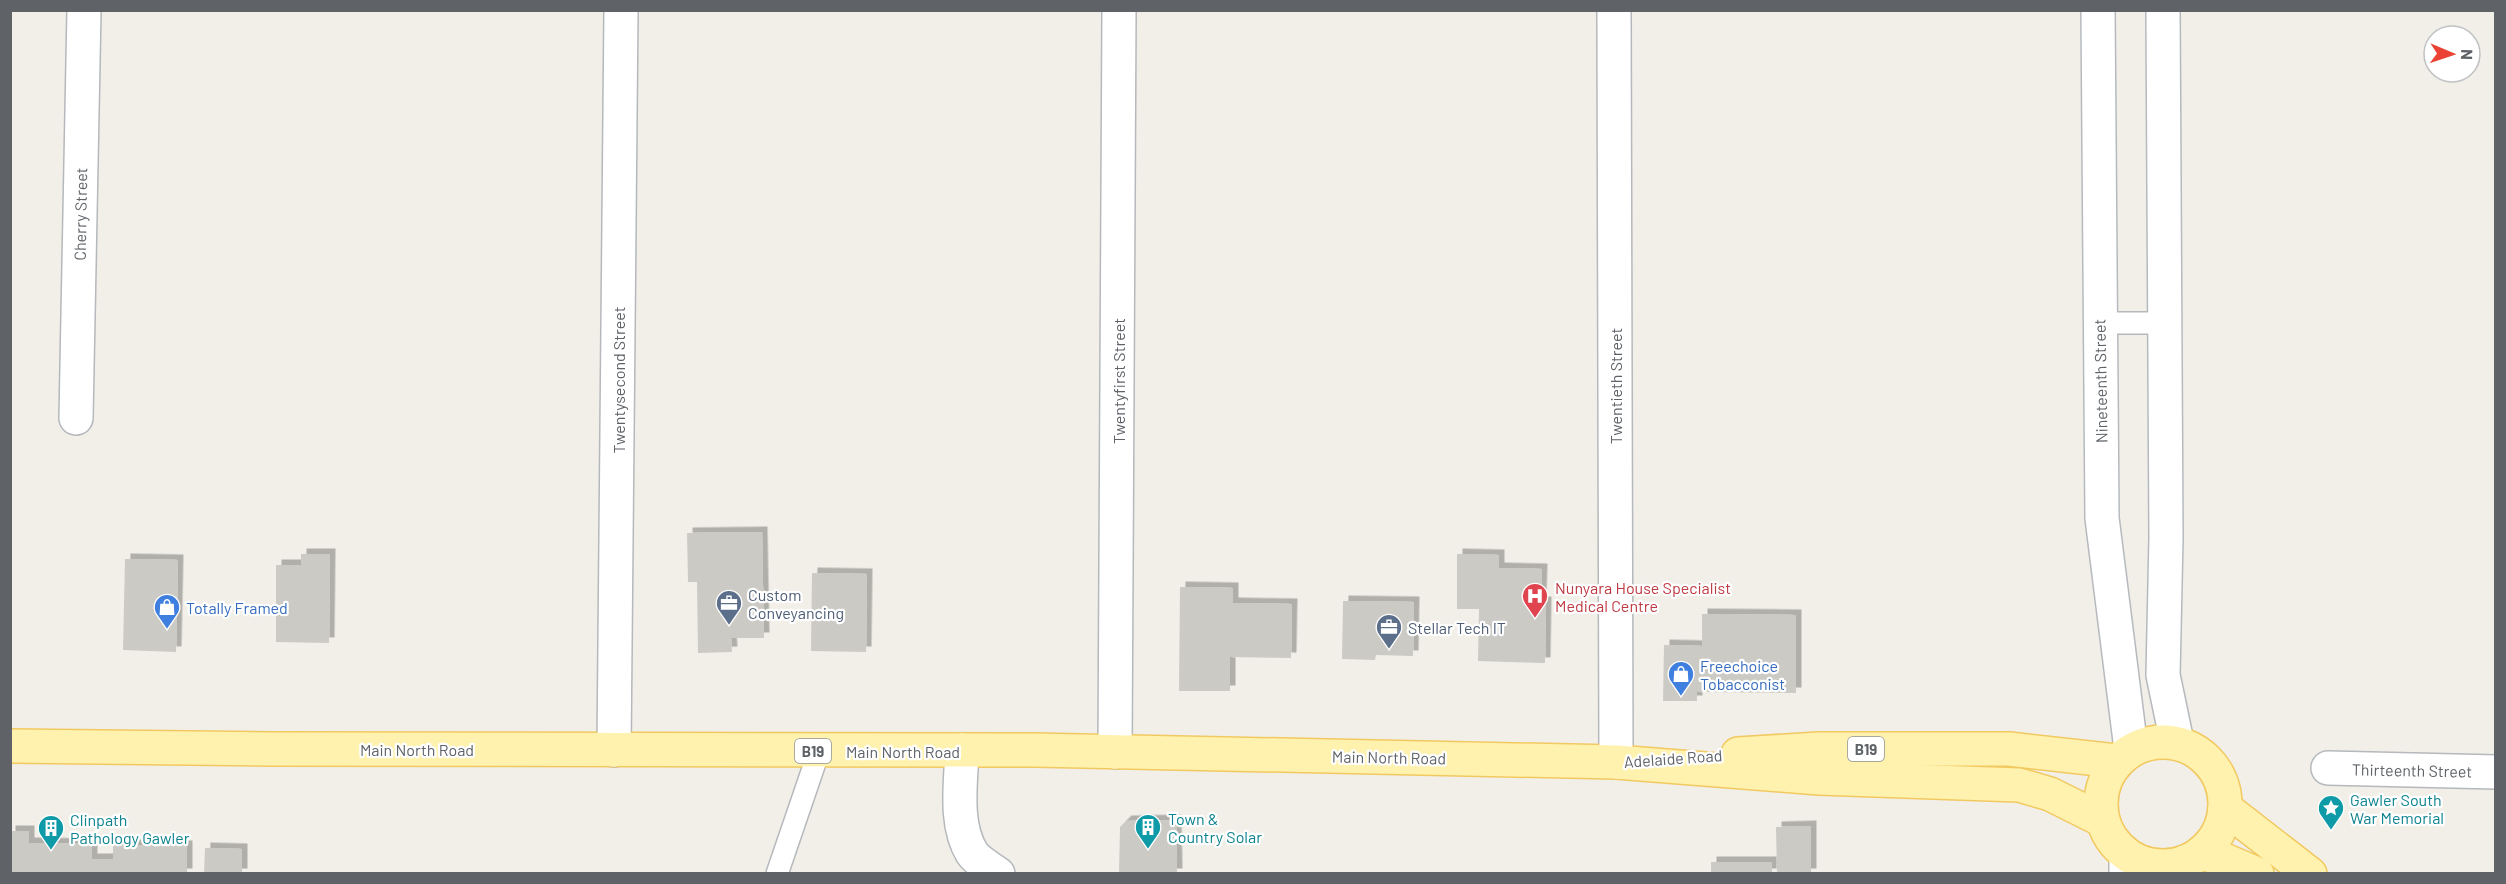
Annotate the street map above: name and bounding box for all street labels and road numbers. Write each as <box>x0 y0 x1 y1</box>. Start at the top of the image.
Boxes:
street label: Cherry Street <box>70 167 90 261</box>
street label: Twentysecond Street <box>609 306 628 454</box>
street label: Twentyfirst Street <box>1109 318 1128 444</box>
street label: Nineteenth Street <box>2089 319 2111 443</box>
street label: Twentieth Street <box>1606 328 1625 444</box>
road number: B19 <box>1848 737 1884 761</box>
road number: B19 <box>795 739 831 763</box>
street label: Main North Road <box>360 740 474 759</box>
street label: Main North Road <box>846 742 960 761</box>
street label: Adelaide Road <box>1623 745 1723 771</box>
street label: Main North Road <box>1332 747 1446 767</box>
street label: Thirteenth Street <box>2352 759 2472 781</box>

